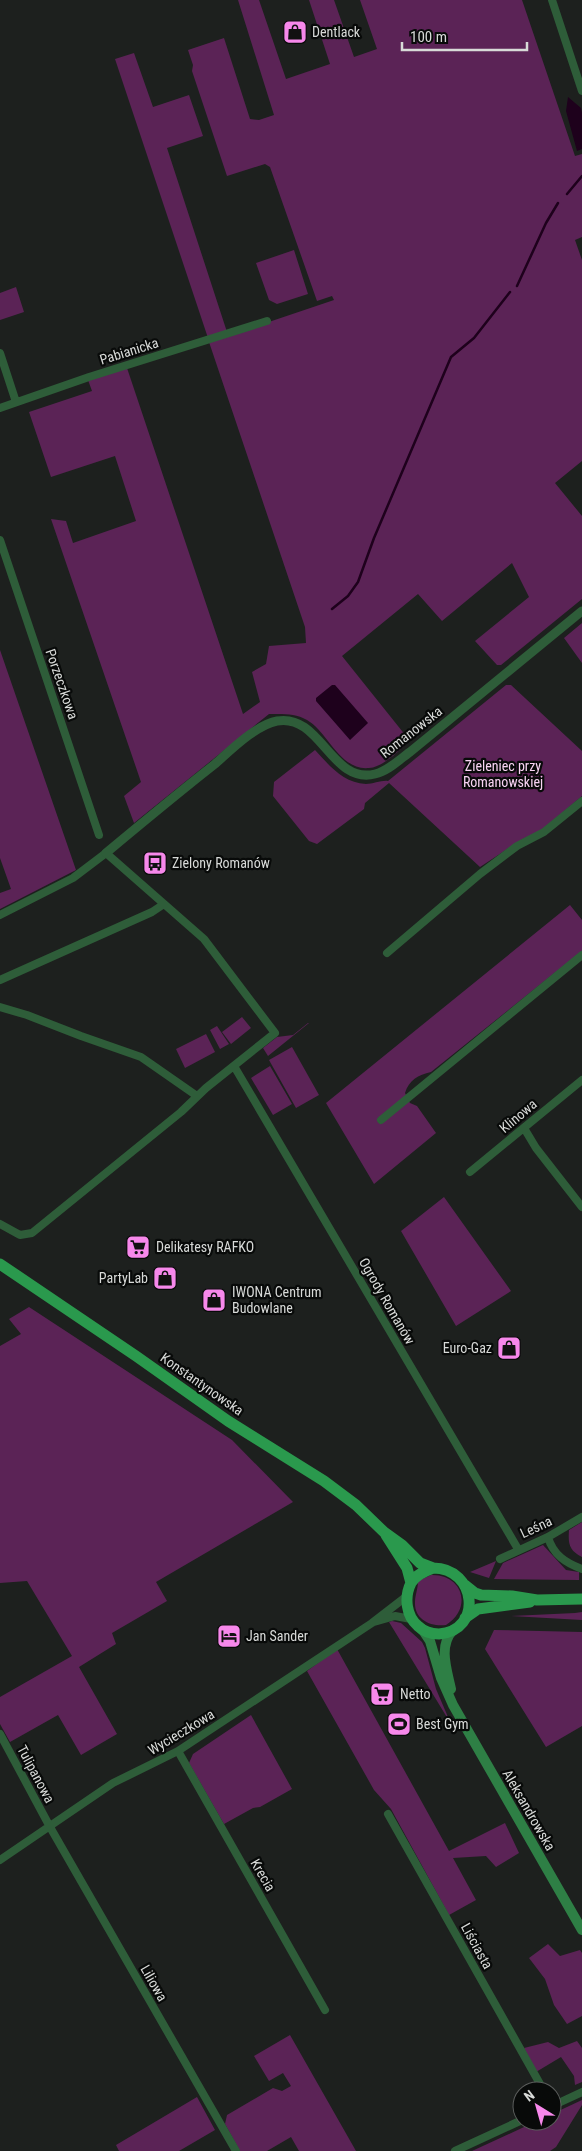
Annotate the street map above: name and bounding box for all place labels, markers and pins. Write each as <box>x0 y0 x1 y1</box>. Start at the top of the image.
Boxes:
shop icon: Dentlack <box>282 19 308 45</box>
place label: Dentlack <box>312 24 361 40</box>
bus stop icon: Zielony Romanów <box>142 850 168 876</box>
place label: Zielony Romanów <box>172 855 270 871</box>
supermarket icon: Delikatesy RAFKO <box>125 1234 151 1260</box>
place label: Delikatesy RAFKO <box>156 1239 254 1255</box>
shop icon: PartyLab <box>152 1265 178 1291</box>
place label: PartyLab <box>99 1270 148 1286</box>
place label: IWONA Centrum Budowlane <box>232 1284 322 1316</box>
shop icon: IWONA Centrum Budowlane <box>201 1287 227 1313</box>
shop icon: Euro-Gaz <box>496 1335 522 1361</box>
place label: Euro-Gaz <box>443 1340 492 1356</box>
hotel icon: Jan Sander <box>216 1623 242 1649</box>
place label: Jan Sander <box>246 1628 308 1644</box>
supermarket icon: Netto <box>369 1681 395 1707</box>
place label: Netto <box>400 1686 430 1702</box>
sports icon: Best Gym <box>386 1711 412 1737</box>
place label: Best Gym <box>416 1716 469 1732</box>

